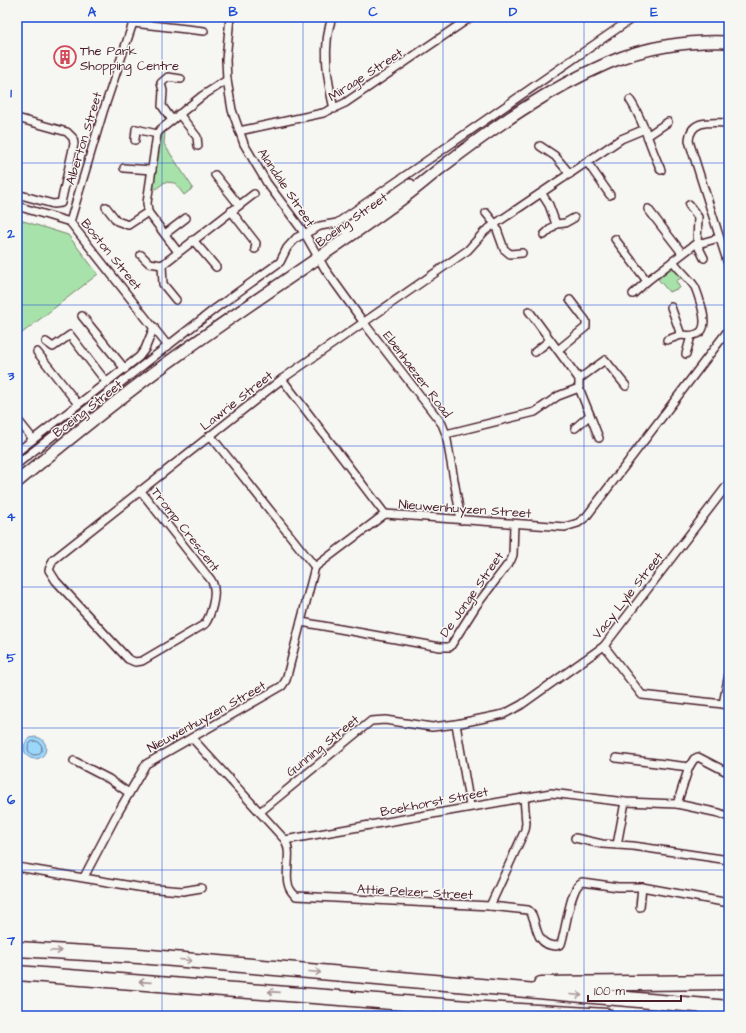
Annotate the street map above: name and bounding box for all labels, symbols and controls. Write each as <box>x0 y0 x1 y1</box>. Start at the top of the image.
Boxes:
text: A <box>88 3 97 21</box>
text: B <box>228 3 238 21</box>
text: C <box>368 3 378 21</box>
text: D <box>509 3 518 21</box>
text: E <box>650 3 658 21</box>
place label: The Park Shopping Centre <box>80 42 179 76</box>
building icon: The Park Shopping Centre <box>52 44 78 70</box>
street label: Mirage Street <box>325 44 407 107</box>
text: 1 <box>10 84 12 102</box>
street label: Alberton Street <box>61 89 107 187</box>
street label: Alandale Street <box>253 145 320 231</box>
street label: Boeing Street <box>312 188 392 252</box>
street label: Boston Street <box>77 215 146 295</box>
text: 2 <box>6 225 15 243</box>
street label: Ebenhaezer Road <box>379 328 456 422</box>
street label: Lawrie Street <box>197 366 277 435</box>
text: 3 <box>7 367 15 385</box>
street label: Boeing Street <box>49 375 127 443</box>
street label: Tromp Crescent <box>147 484 224 576</box>
street label: Nieuwenhuyzen Street <box>398 495 533 524</box>
text: 4 <box>7 508 16 526</box>
street label: De Jonge Street <box>436 548 509 641</box>
street label: Vacy Lyle Street <box>588 548 669 643</box>
text: 5 <box>6 649 16 667</box>
street label: Nieuwenhuyzen Street <box>144 676 270 758</box>
street label: Gunning Street <box>282 710 364 782</box>
street label: Boekhorst Street <box>379 783 490 821</box>
text: 6 <box>7 791 16 809</box>
street label: Attie Pelzer Street <box>356 880 474 904</box>
text: 7 <box>6 932 16 950</box>
one-way arrow <box>49 948 62 955</box>
one-way arrow <box>179 957 192 964</box>
one-way arrow <box>308 969 321 976</box>
scale bar <box>588 977 681 1003</box>
one-way arrow <box>139 979 152 986</box>
text: 100 m <box>594 983 625 1000</box>
one-way arrow <box>268 988 281 996</box>
one-way arrow <box>569 992 582 999</box>

